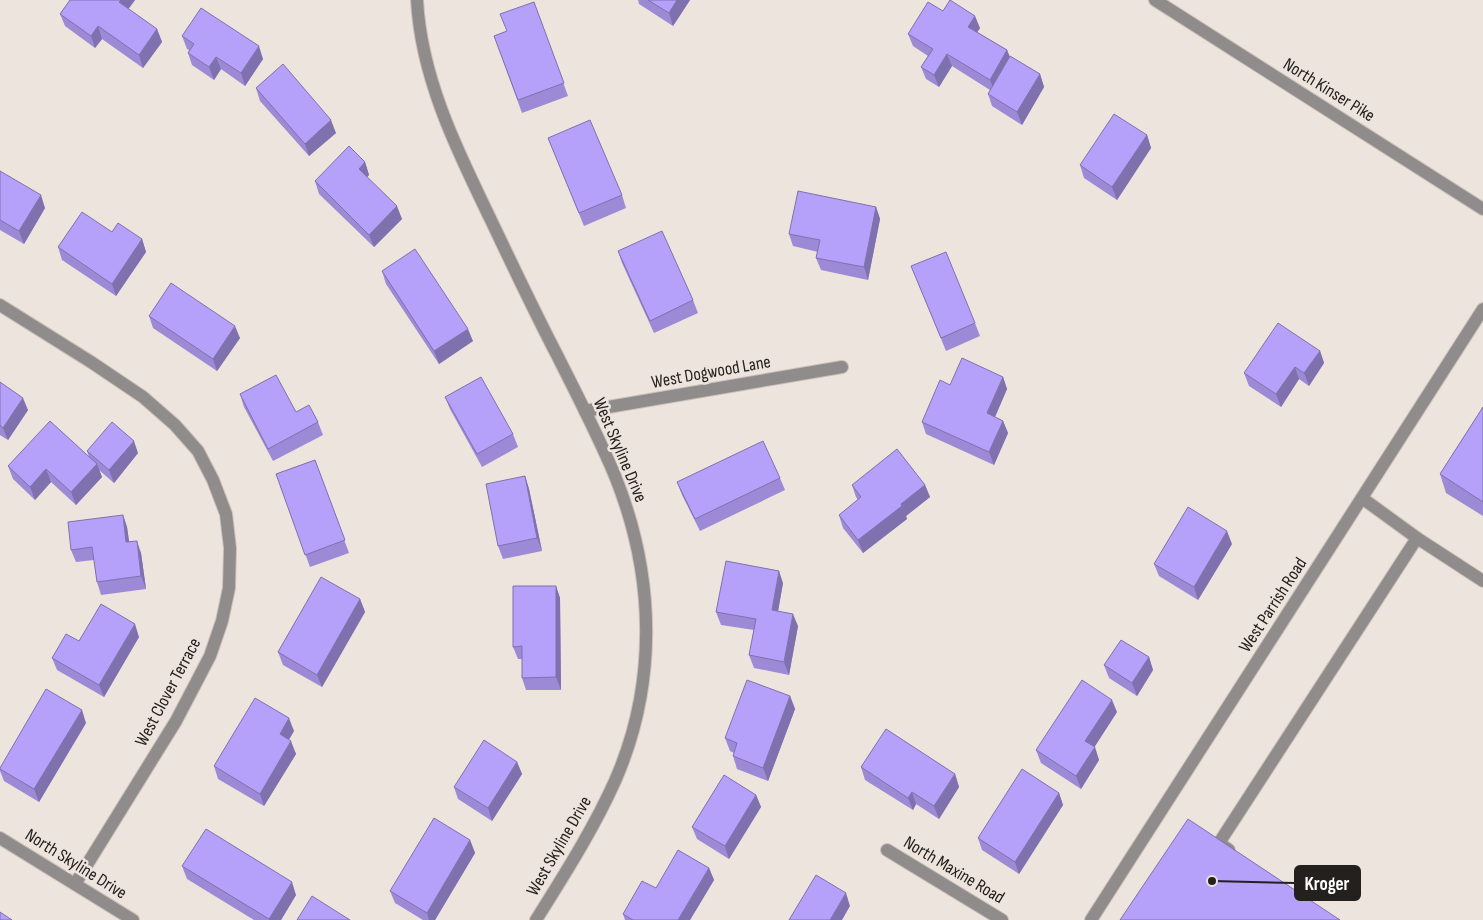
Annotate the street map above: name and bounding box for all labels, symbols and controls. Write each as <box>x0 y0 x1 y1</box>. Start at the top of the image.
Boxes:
street label: North Kinser Pike <box>1279 54 1379 126</box>
street label: West Dogwood Lane <box>650 351 772 393</box>
street label: West Skyline Drive <box>589 395 651 505</box>
street label: West Parrish Road <box>1235 554 1311 656</box>
street label: West Clover Terrace <box>131 634 205 750</box>
street label: West Skyline Drive <box>522 793 596 899</box>
street label: North Skyline Drive <box>21 824 131 904</box>
street label: North Maxine Road <box>900 832 1008 908</box>
callout: Kroger <box>1295 866 1360 900</box>
text: Kroger <box>1305 873 1350 896</box>

